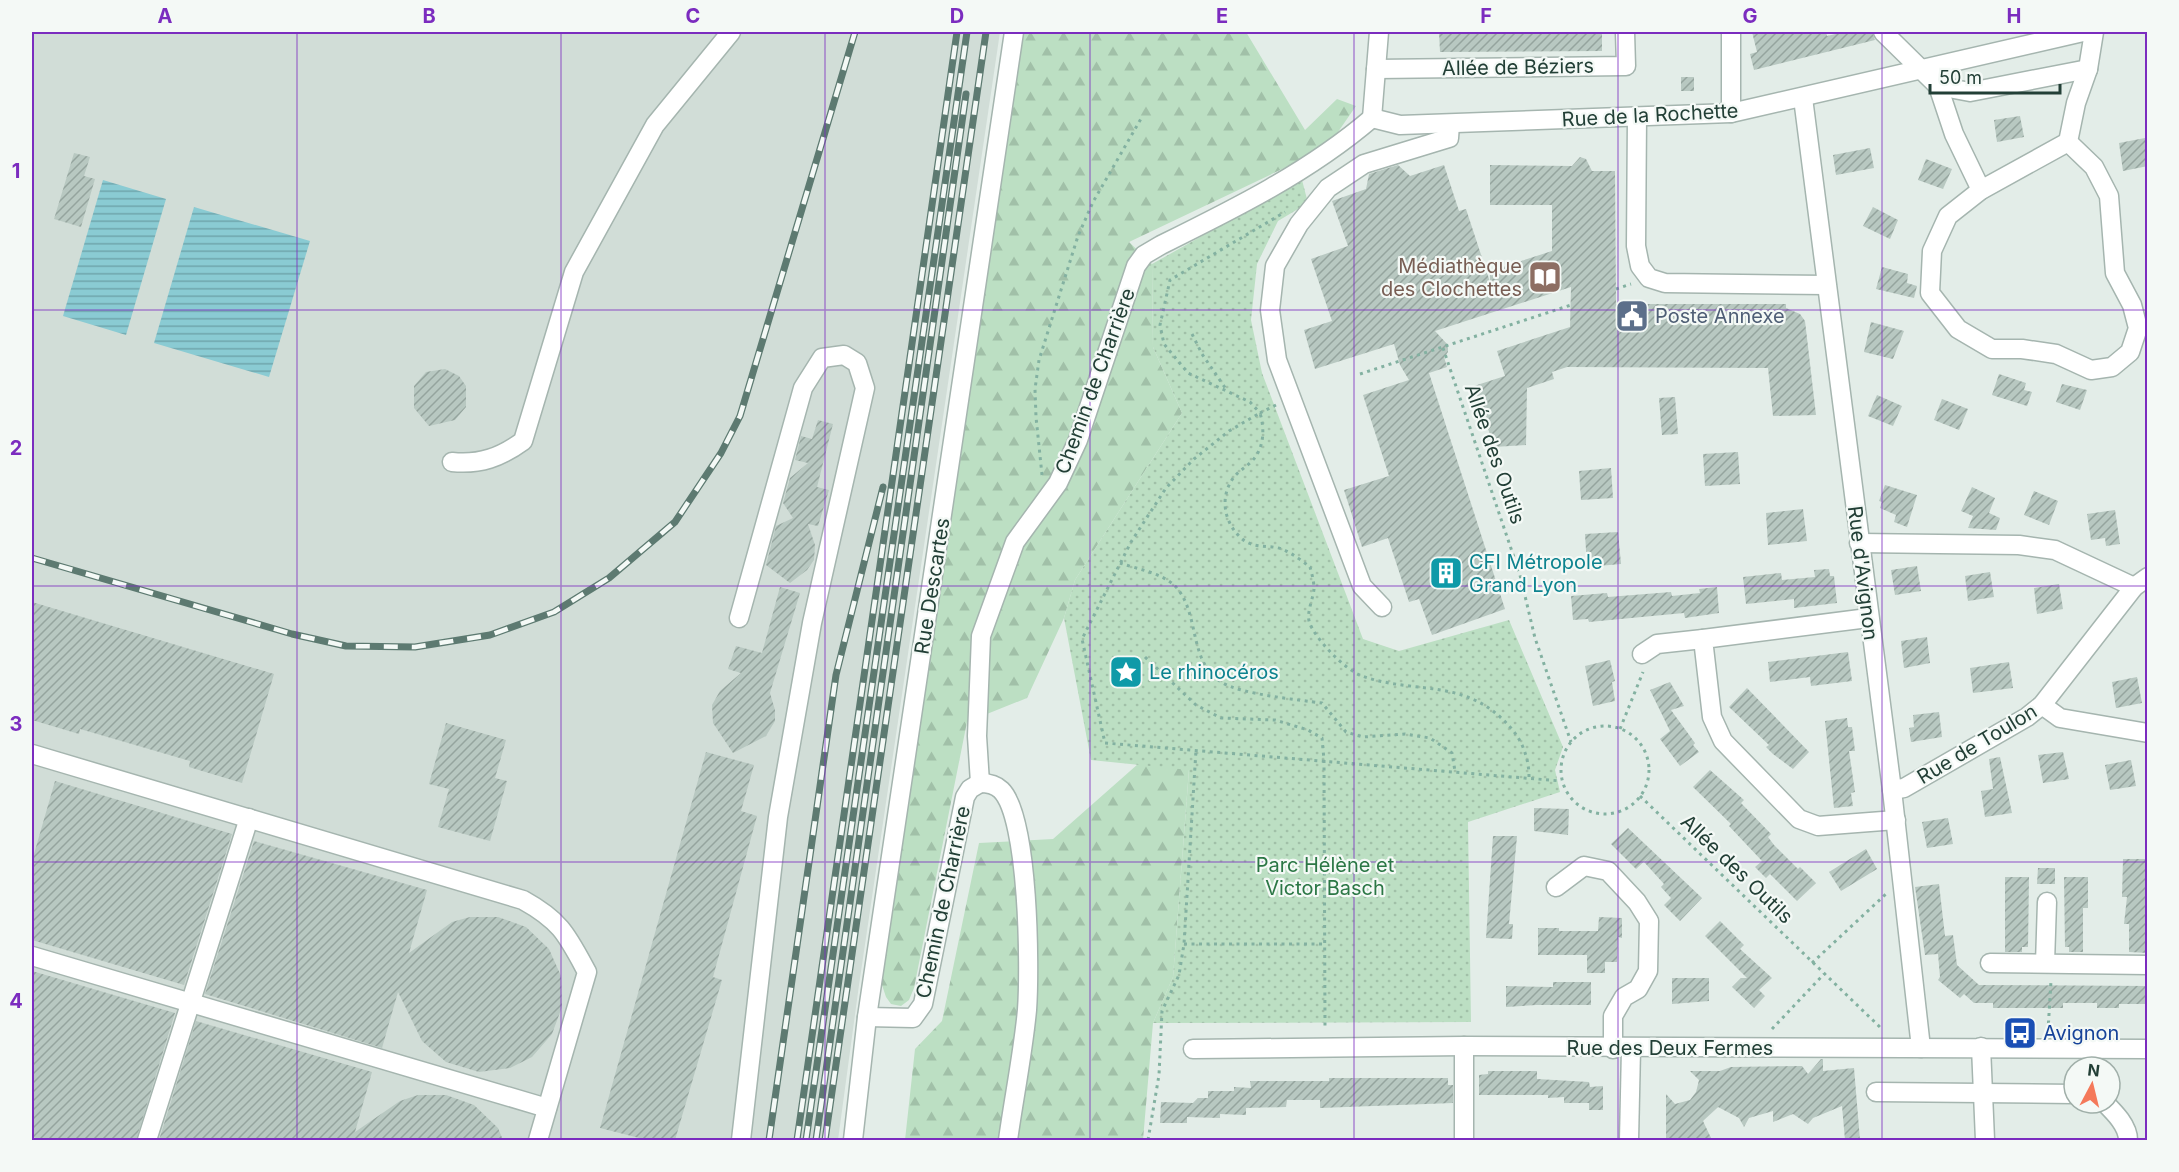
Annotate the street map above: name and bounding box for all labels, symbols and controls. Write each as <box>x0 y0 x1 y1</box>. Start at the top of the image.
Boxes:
text: A <box>158 4 173 28</box>
text: B <box>422 4 436 28</box>
text: C <box>686 4 700 28</box>
text: D <box>950 4 964 28</box>
text: E <box>1216 4 1228 28</box>
text: F <box>1480 4 1492 28</box>
text: G <box>1742 4 1758 28</box>
text: H <box>2007 4 2021 28</box>
street label: Allée de Béziers <box>1442 54 1594 80</box>
scale bar <box>1930 57 2060 95</box>
text: 50 m <box>1939 67 1982 88</box>
street label: Rue de la Rochette <box>1561 98 1739 132</box>
text: 1 <box>12 159 20 183</box>
place label: Médiathèque des Clochettes <box>1381 254 1522 301</box>
library icon: Médiathèque des Clochettes <box>1527 259 1563 295</box>
street label: Chemin de Charrière <box>1050 285 1140 477</box>
public building icon: Poste Annexe <box>1614 298 1650 334</box>
place label: Poste Annexe <box>1655 304 1785 328</box>
street label: Allée des Outils <box>1460 381 1530 527</box>
text: 2 <box>10 436 22 460</box>
street label: Rue d'Avignon <box>1843 505 1883 641</box>
street label: Rue Descartes <box>909 516 955 656</box>
place label: CFI Métropole Grand Lyon <box>1469 550 1603 597</box>
building icon: CFI Métropole Grand Lyon <box>1428 555 1464 591</box>
place icon: Le rhinocéros <box>1108 654 1144 690</box>
place label: Le rhinocéros <box>1149 660 1279 684</box>
street label: Rue de Toulon <box>1913 699 2041 789</box>
text: 3 <box>10 712 22 736</box>
street label: Chemin de Charrière <box>911 804 975 1000</box>
street label: Allée des Outils <box>1676 810 1798 928</box>
park label: Parc Hélène et Victor Basch <box>1256 853 1395 900</box>
text: 4 <box>9 989 23 1013</box>
bus stop icon: Avignon <box>2002 1015 2038 1051</box>
place label: Avignon <box>2043 1021 2119 1045</box>
street label: Rue des Deux Fermes <box>1567 1036 1773 1060</box>
north arrow <box>2062 1055 2122 1115</box>
text: N <box>2087 1059 2101 1081</box>

